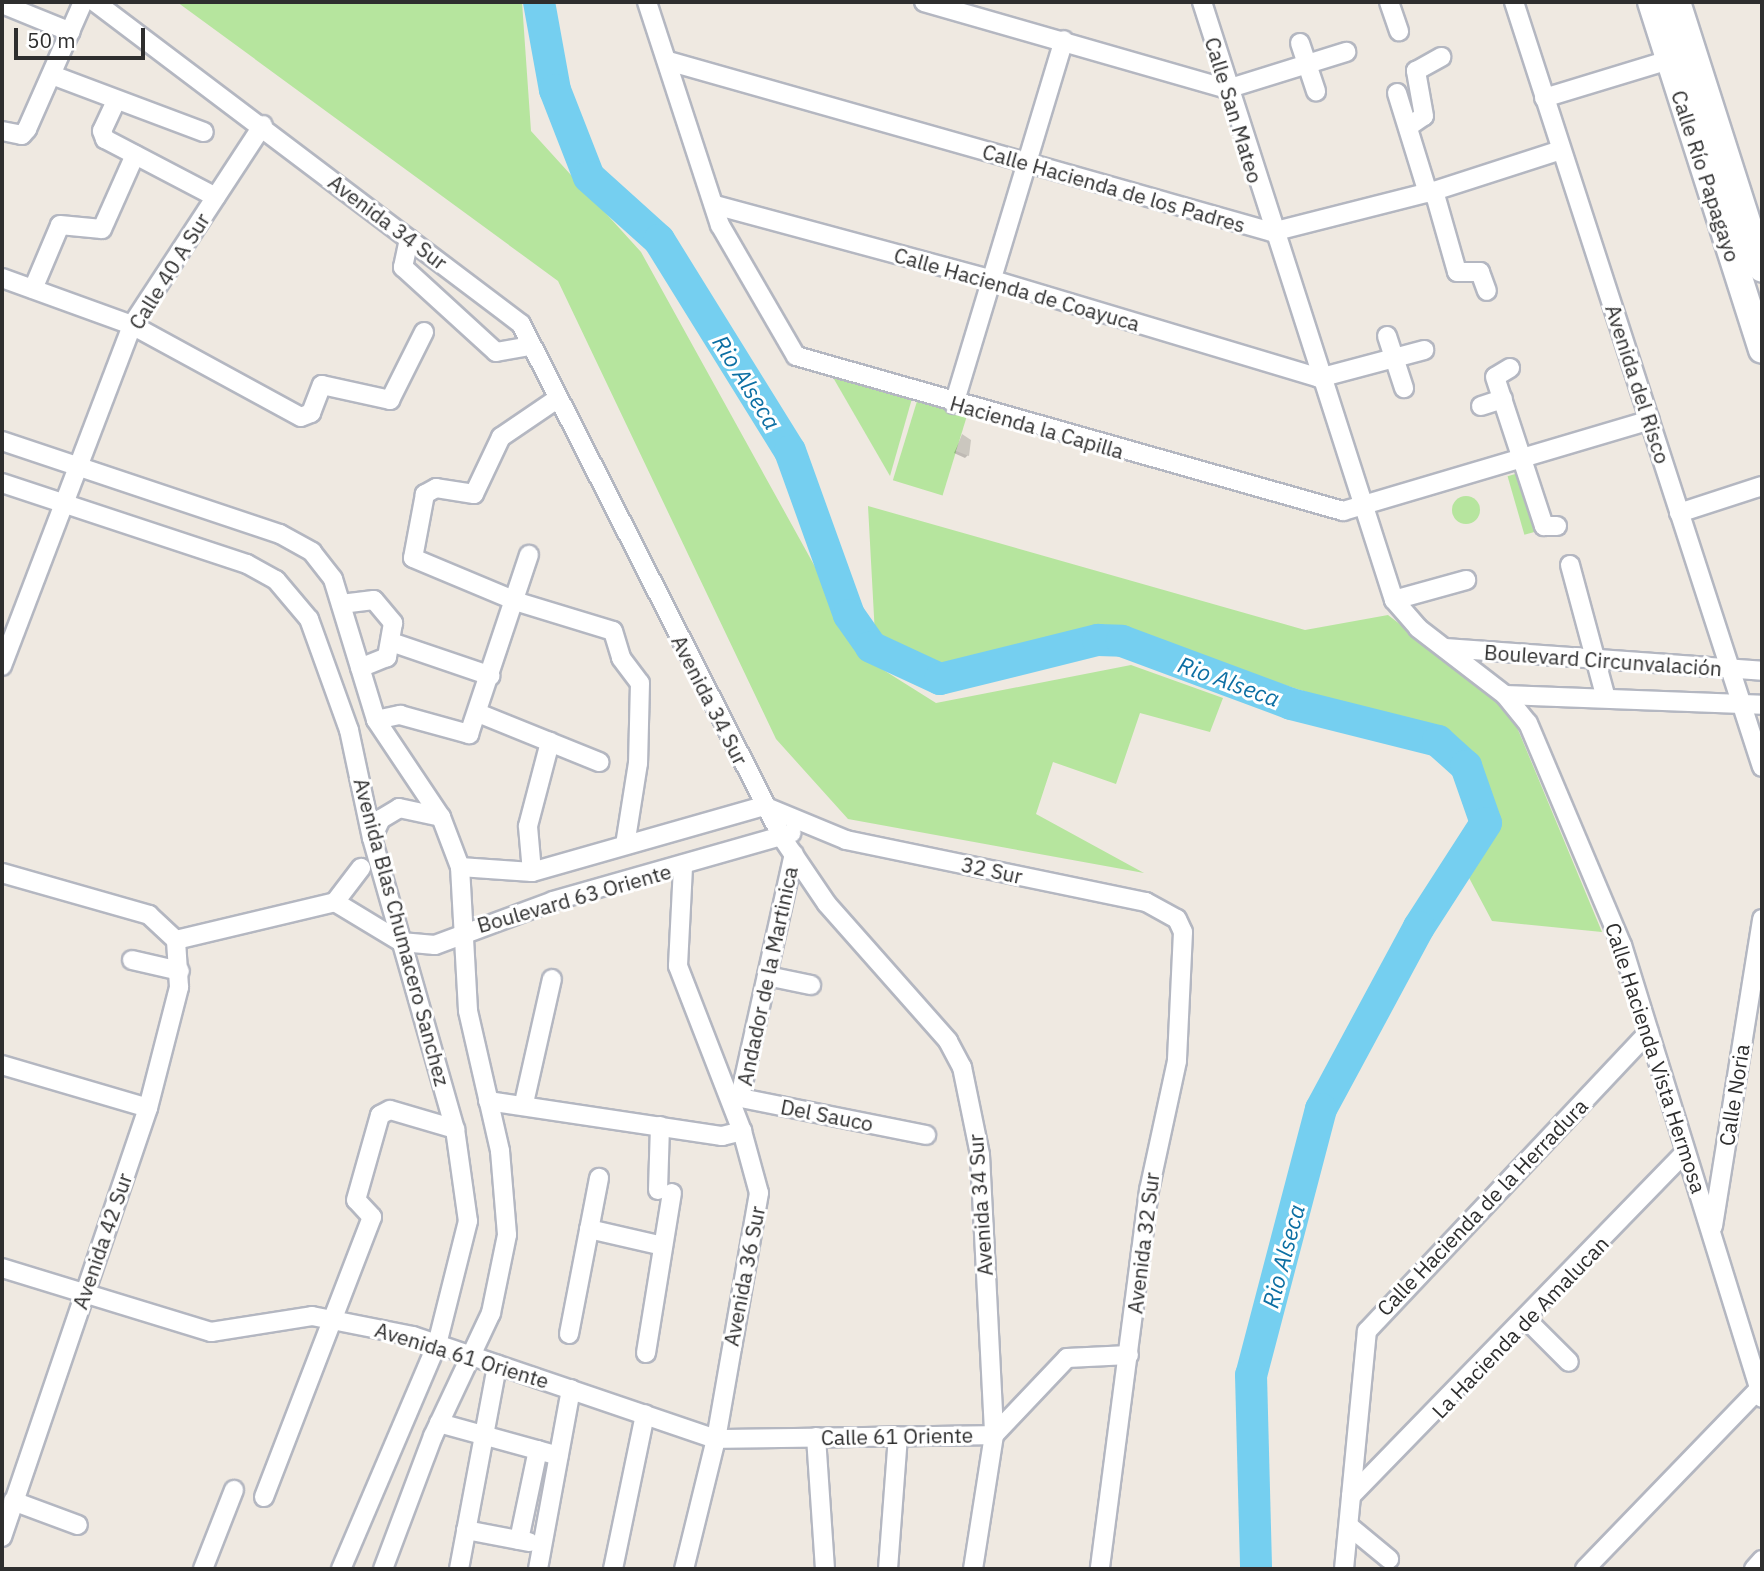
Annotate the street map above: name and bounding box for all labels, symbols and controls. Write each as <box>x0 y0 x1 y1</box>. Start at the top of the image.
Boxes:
scale bar <box>18 14 149 58</box>
text: 50 m <box>27 26 76 54</box>
street label: Calle San Mateo <box>1200 34 1268 186</box>
street label: Calle Río Papagayo <box>1666 87 1746 265</box>
street label: Calle Hacienda de los Padres <box>980 138 1248 238</box>
street label: Avenida 34 Sur <box>324 169 452 275</box>
street label: Calle 40 A Sur <box>123 208 215 334</box>
street label: Calle Hacienda de Coayuca <box>891 242 1143 336</box>
street label: Avenida del Risco <box>1600 301 1676 467</box>
water label: Rio Alseca <box>707 330 787 434</box>
street label: Hacienda la Capilla <box>947 390 1127 464</box>
street label: Avenida 34 Sur <box>666 631 754 769</box>
street label: Boulevard Circunvalación <box>1483 639 1723 681</box>
water label: Rio Alseca <box>1174 650 1284 712</box>
street label: Avenida Blas Chumacero Sanchez <box>349 775 455 1089</box>
street label: 32 Sur <box>959 851 1025 889</box>
street label: Boulevard 63 Oriente <box>474 858 674 938</box>
street label: Andador de la Martinica <box>731 864 803 1088</box>
street label: Calle Hacienda Vista Hermosa <box>1600 920 1712 1196</box>
street label: Calle Noria <box>1714 1042 1754 1148</box>
street label: Calle Hacienda de la Herradura <box>1371 1093 1593 1321</box>
street label: Del Sauco <box>779 1094 875 1136</box>
street label: Avenida 34 Sur <box>962 1133 998 1277</box>
street label: Avenida 42 Sur <box>67 1170 137 1312</box>
street label: Avenida 32 Sur <box>1122 1171 1164 1315</box>
water label: Rio Alseca <box>1256 1201 1310 1311</box>
street label: Avenida 36 Sur <box>718 1204 770 1348</box>
street label: La Hacienda de Amalucan <box>1426 1231 1614 1423</box>
street label: Avenida 61 Oriente <box>372 1317 552 1393</box>
street label: Calle 61 Oriente <box>821 1422 973 1450</box>

